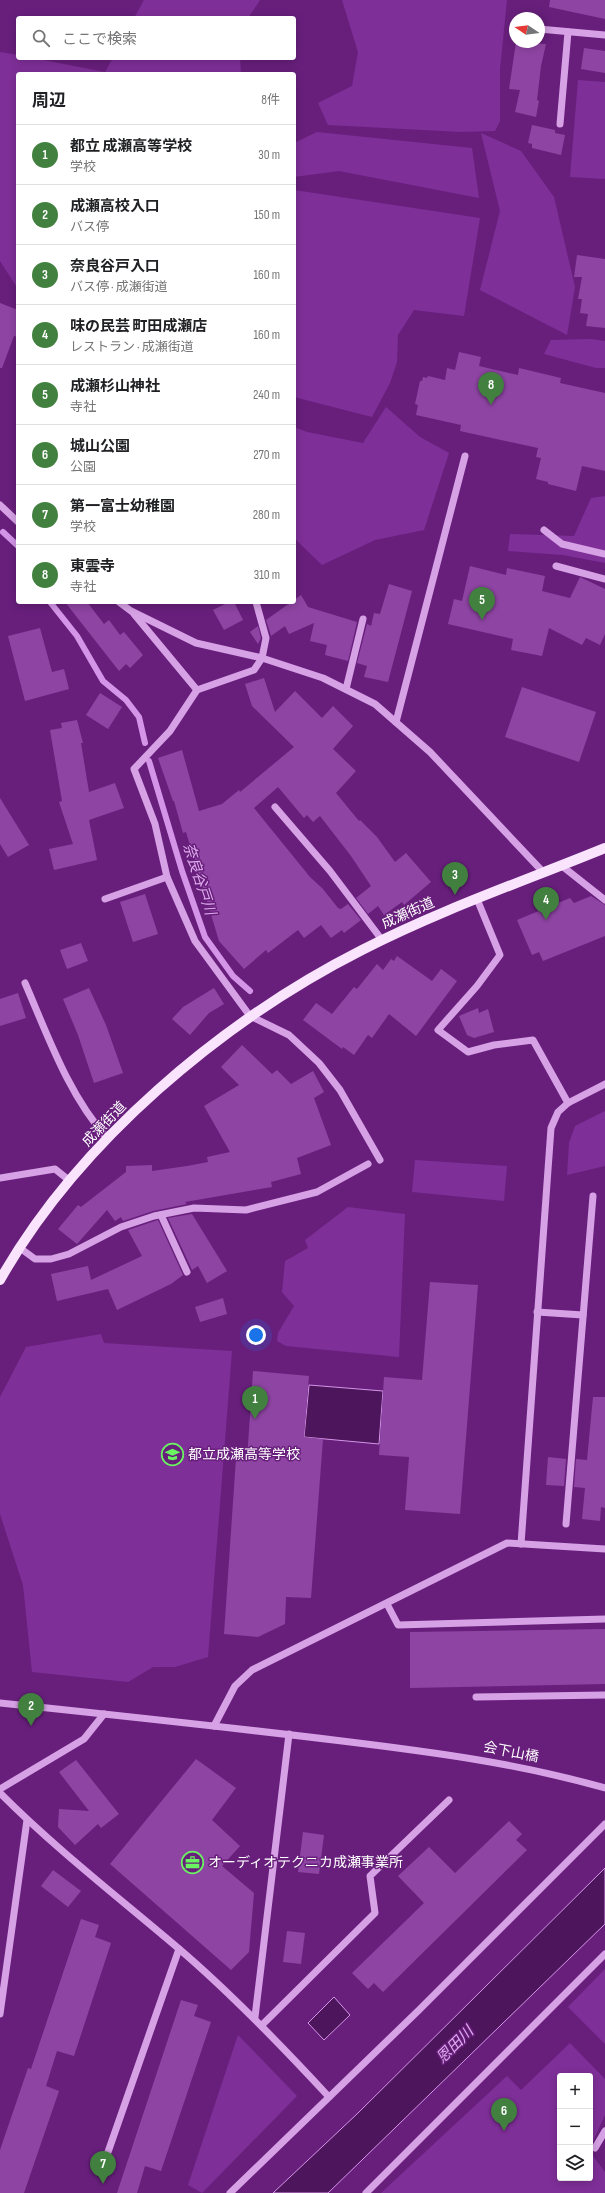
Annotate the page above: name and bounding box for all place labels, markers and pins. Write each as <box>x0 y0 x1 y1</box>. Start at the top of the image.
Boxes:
pin: 8 <box>478 372 504 405</box>
pin: 5 <box>469 587 495 620</box>
pin: 3 <box>442 862 468 895</box>
pin: 4 <box>533 887 559 920</box>
pin: 1 <box>242 1386 268 1419</box>
school or university icon: 都立成瀬高等学校 <box>159 1441 185 1467</box>
place label: 都立成瀬高等学校 <box>188 1446 300 1463</box>
pin: 2 <box>18 1693 44 1726</box>
office icon: オーディオテクニカ成瀬事業所 <box>179 1849 205 1875</box>
place label: オーディオテクニカ成瀬事業所 <box>208 1854 403 1871</box>
pin: 6 <box>491 2098 517 2131</box>
pin: 7 <box>90 2151 116 2184</box>

